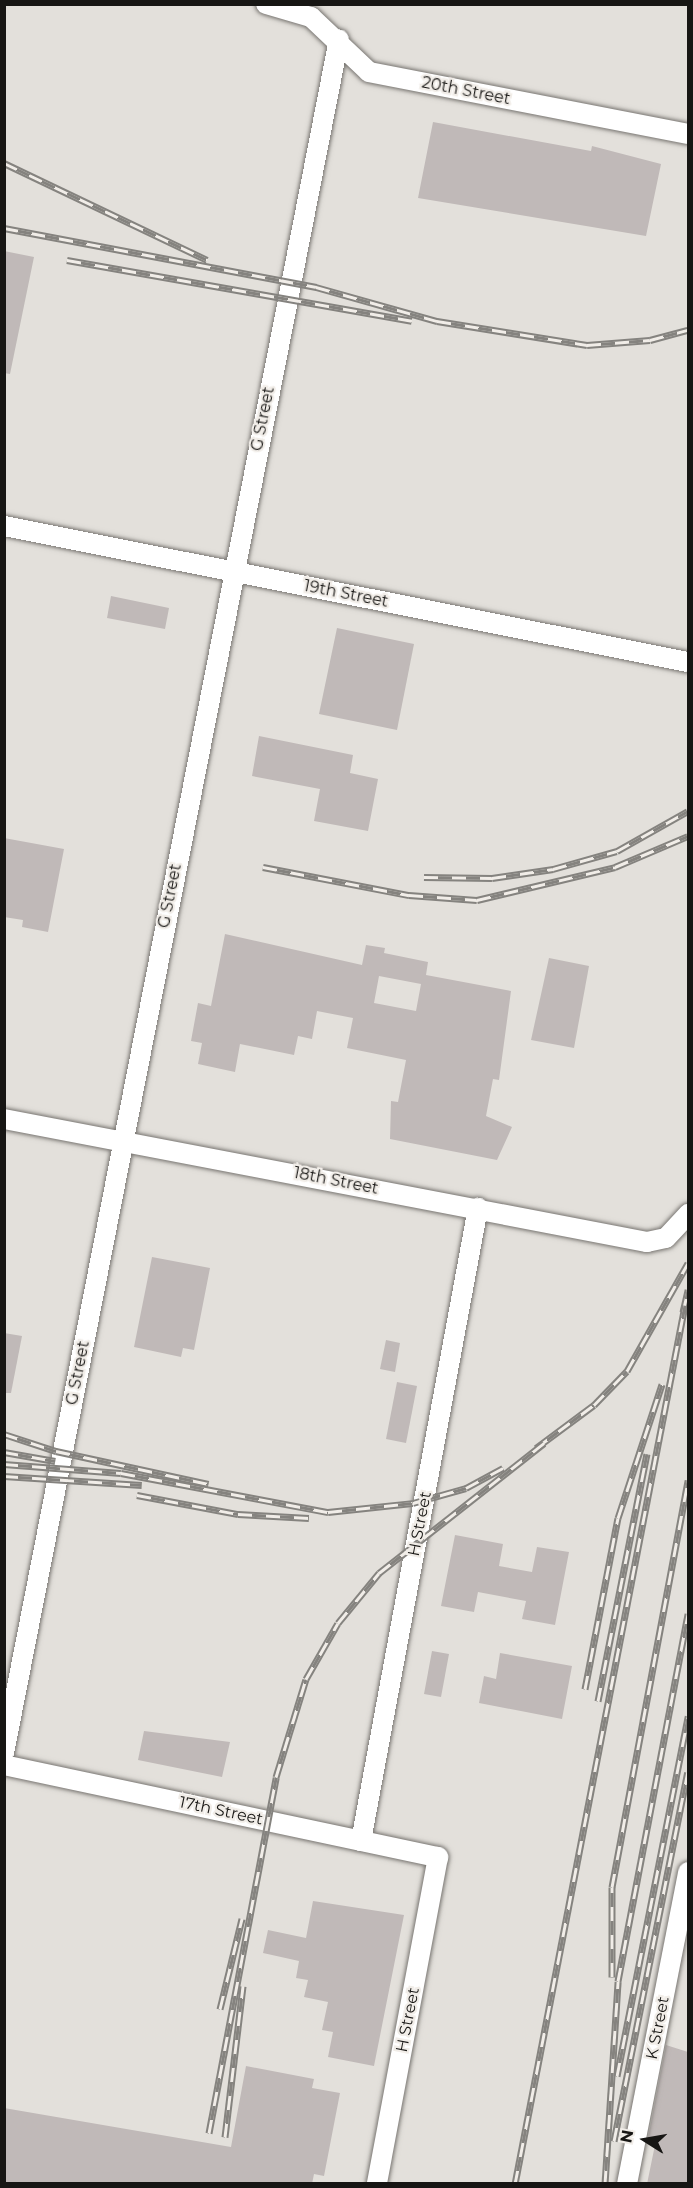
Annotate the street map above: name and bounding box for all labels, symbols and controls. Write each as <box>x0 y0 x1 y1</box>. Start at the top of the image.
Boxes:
street label: 20th Street <box>420 73 512 109</box>
street label: G Street <box>247 385 279 453</box>
street label: 19th Street <box>302 576 390 612</box>
street label: G Street <box>154 862 186 930</box>
street label: 18th Street <box>292 1163 380 1199</box>
street label: G Street <box>62 1339 94 1407</box>
street label: H Street <box>404 1490 436 1558</box>
street label: 17th Street <box>178 1793 264 1829</box>
street label: H Street <box>392 1986 424 2054</box>
street label: K Street <box>642 1995 674 2061</box>
north arrow <box>615 2110 675 2170</box>
text: N <box>616 2128 637 2145</box>

